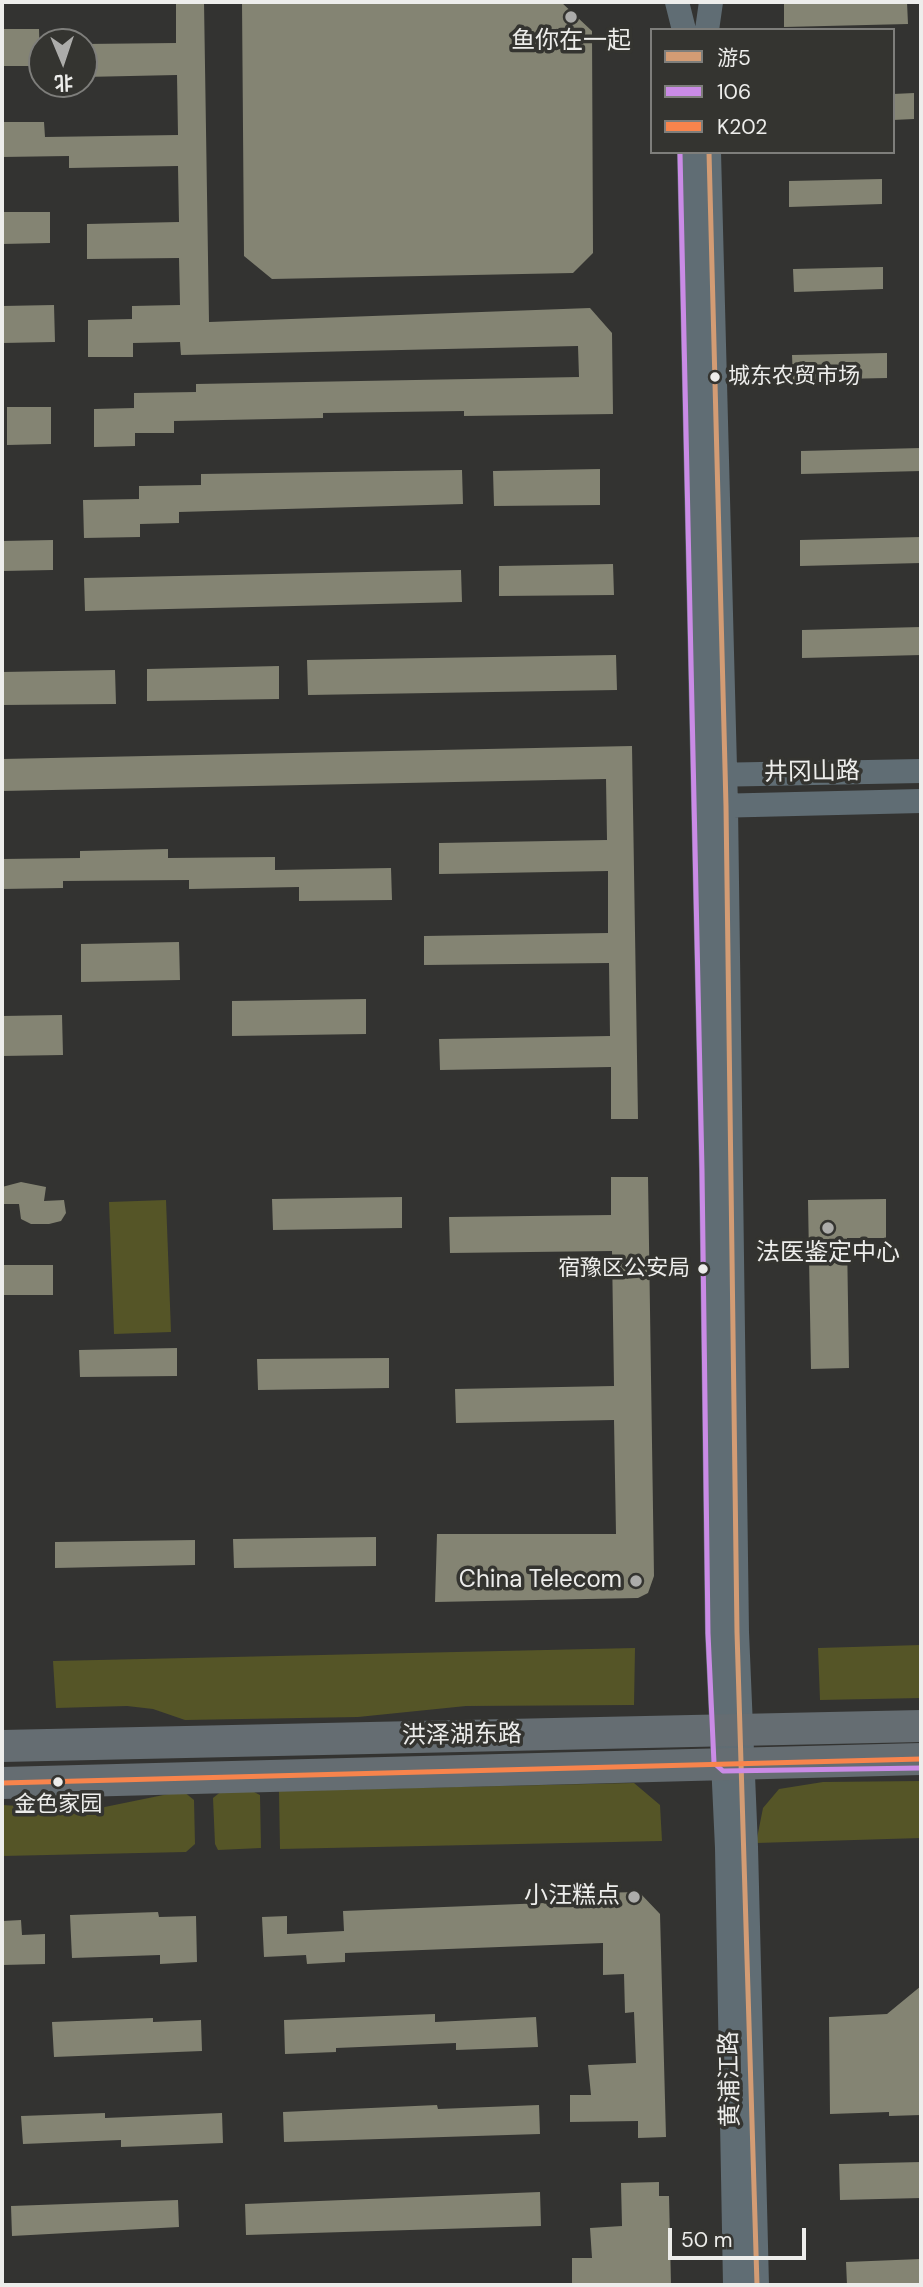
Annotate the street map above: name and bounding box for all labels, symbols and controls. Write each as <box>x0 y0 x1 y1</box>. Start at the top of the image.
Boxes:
marker: 鱼你在一起 <box>563 9 579 25</box>
north arrow <box>28 28 98 98</box>
place label: 鱼你在一起 <box>511 28 631 56</box>
legend <box>650 28 895 154</box>
text: 游5 <box>717 44 751 72</box>
text: 北 <box>54 70 74 95</box>
text: 106 <box>717 78 751 106</box>
text: K202 <box>717 113 767 141</box>
place label: 城东农贸市场 <box>728 364 860 390</box>
marker: 城东农贸市场 <box>708 370 722 384</box>
street label: 井冈山路 <box>764 758 860 788</box>
marker: 法医鉴定中心 <box>820 1220 836 1236</box>
place label: 法医鉴定中心 <box>756 1240 900 1268</box>
place label: 宿豫区公安局 <box>558 1256 690 1282</box>
marker: 宿豫区公安局 <box>696 1262 710 1276</box>
place label: China Telecom <box>459 1567 622 1595</box>
marker: China Telecom <box>628 1573 644 1589</box>
street label: 洪泽湖东路 <box>402 1721 522 1751</box>
marker: 金色家园 <box>51 1775 65 1789</box>
place label: 金色家园 <box>14 1792 102 1818</box>
place label: 小汪糕点 <box>524 1883 620 1911</box>
marker: 小汪糕点 <box>626 1889 642 1905</box>
street label: 黄浦江路 <box>716 2031 746 2127</box>
scale bar <box>671 2214 809 2258</box>
text: 50 m <box>681 2226 732 2254</box>

